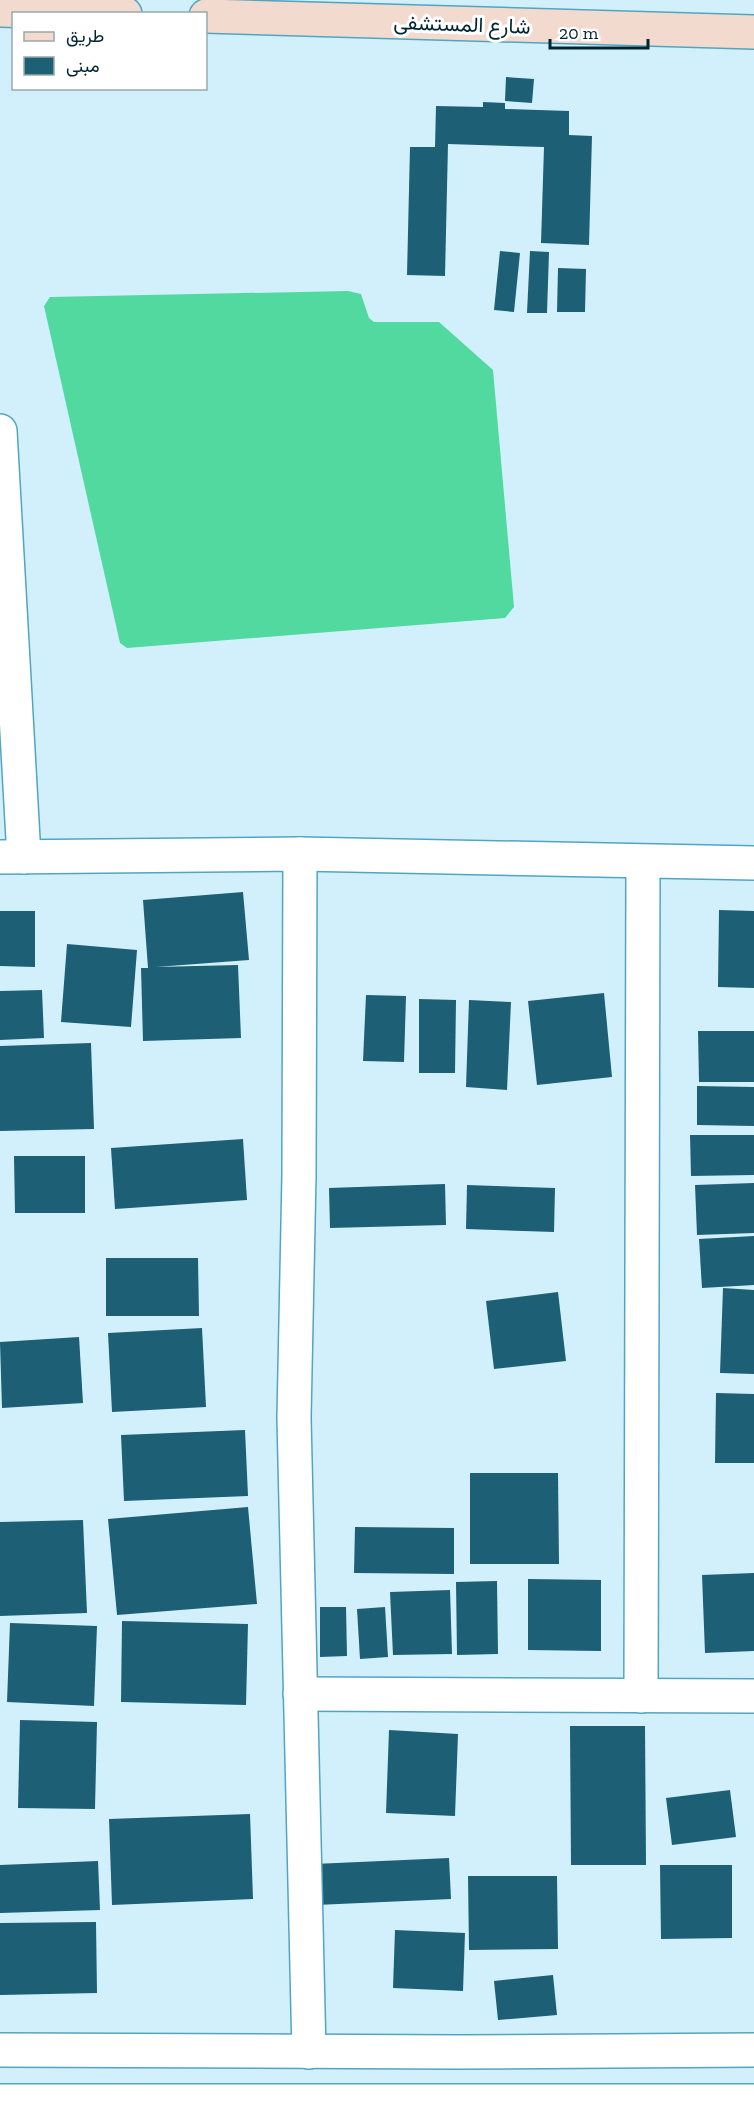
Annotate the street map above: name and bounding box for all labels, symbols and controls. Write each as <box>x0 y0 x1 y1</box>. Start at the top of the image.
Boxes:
street label: شارع المستشفى <box>393 9 531 41</box>
legend <box>12 12 207 90</box>
scale bar <box>550 12 648 50</box>
text: 20 m <box>559 22 599 44</box>
text: طريق <box>66 25 104 47</box>
text: مبنى <box>66 55 100 77</box>

